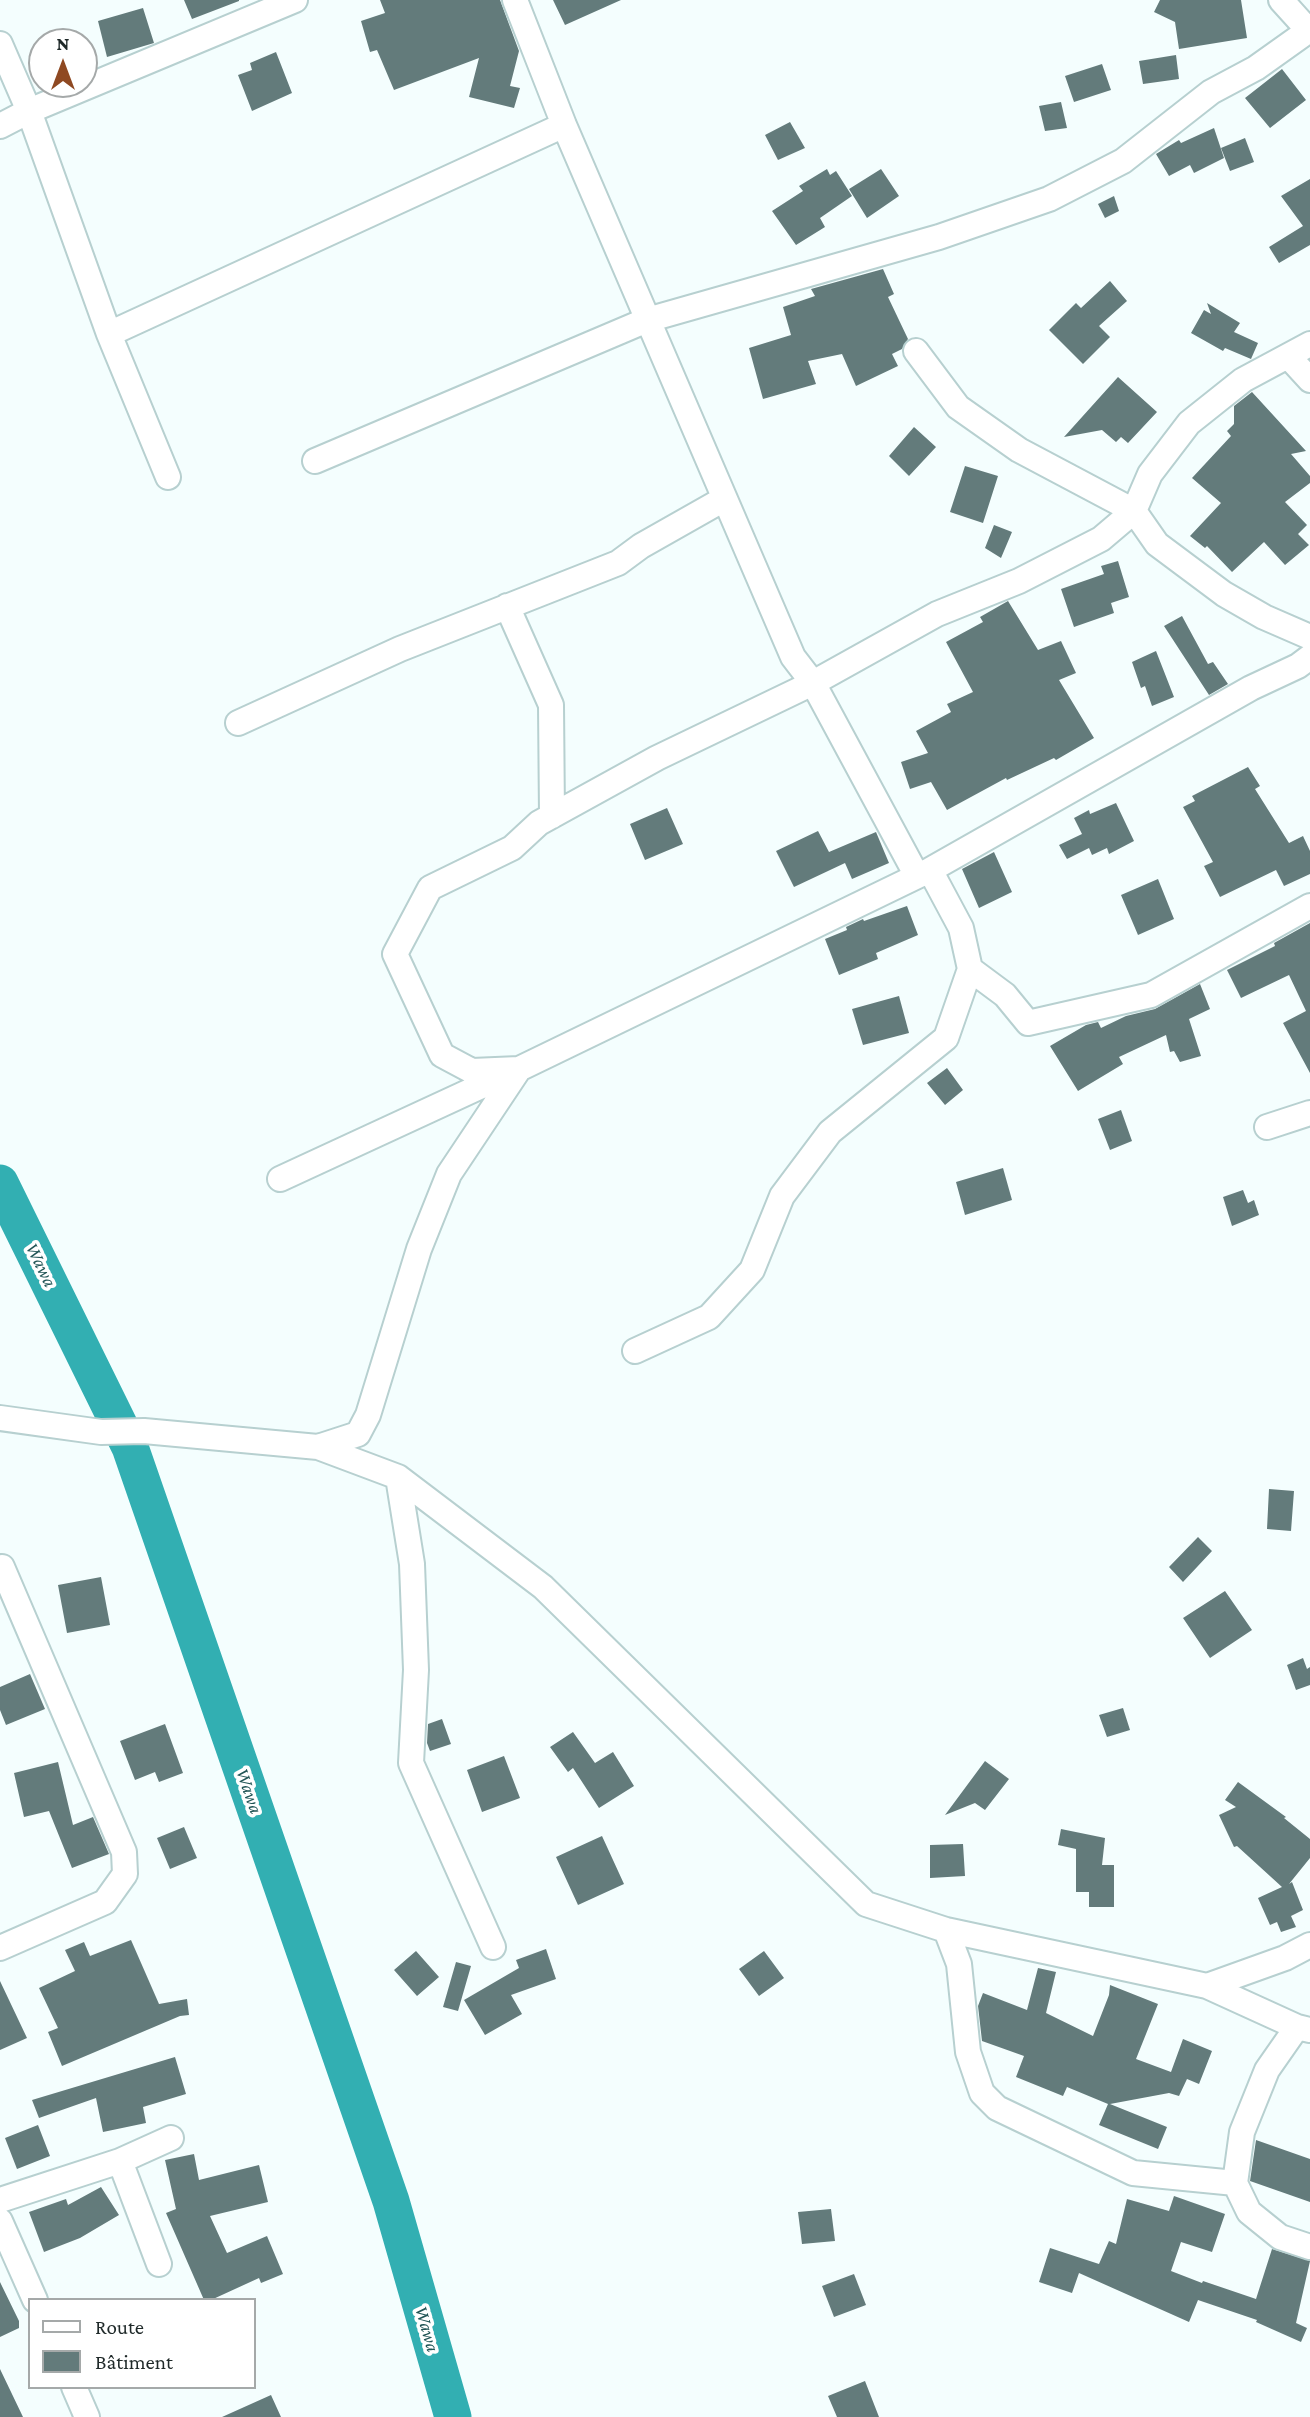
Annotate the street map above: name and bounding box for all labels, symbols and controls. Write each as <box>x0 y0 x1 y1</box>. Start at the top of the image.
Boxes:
north arrow <box>28 28 98 98</box>
text: N <box>57 33 69 54</box>
water label: Wawa <box>21 1239 61 1291</box>
water label: Wawa <box>231 1765 267 1817</box>
legend <box>28 2298 256 2389</box>
water label: Wawa <box>410 2303 444 2355</box>
text: Route <box>95 2315 144 2339</box>
text: Bâtiment <box>95 2350 173 2374</box>

